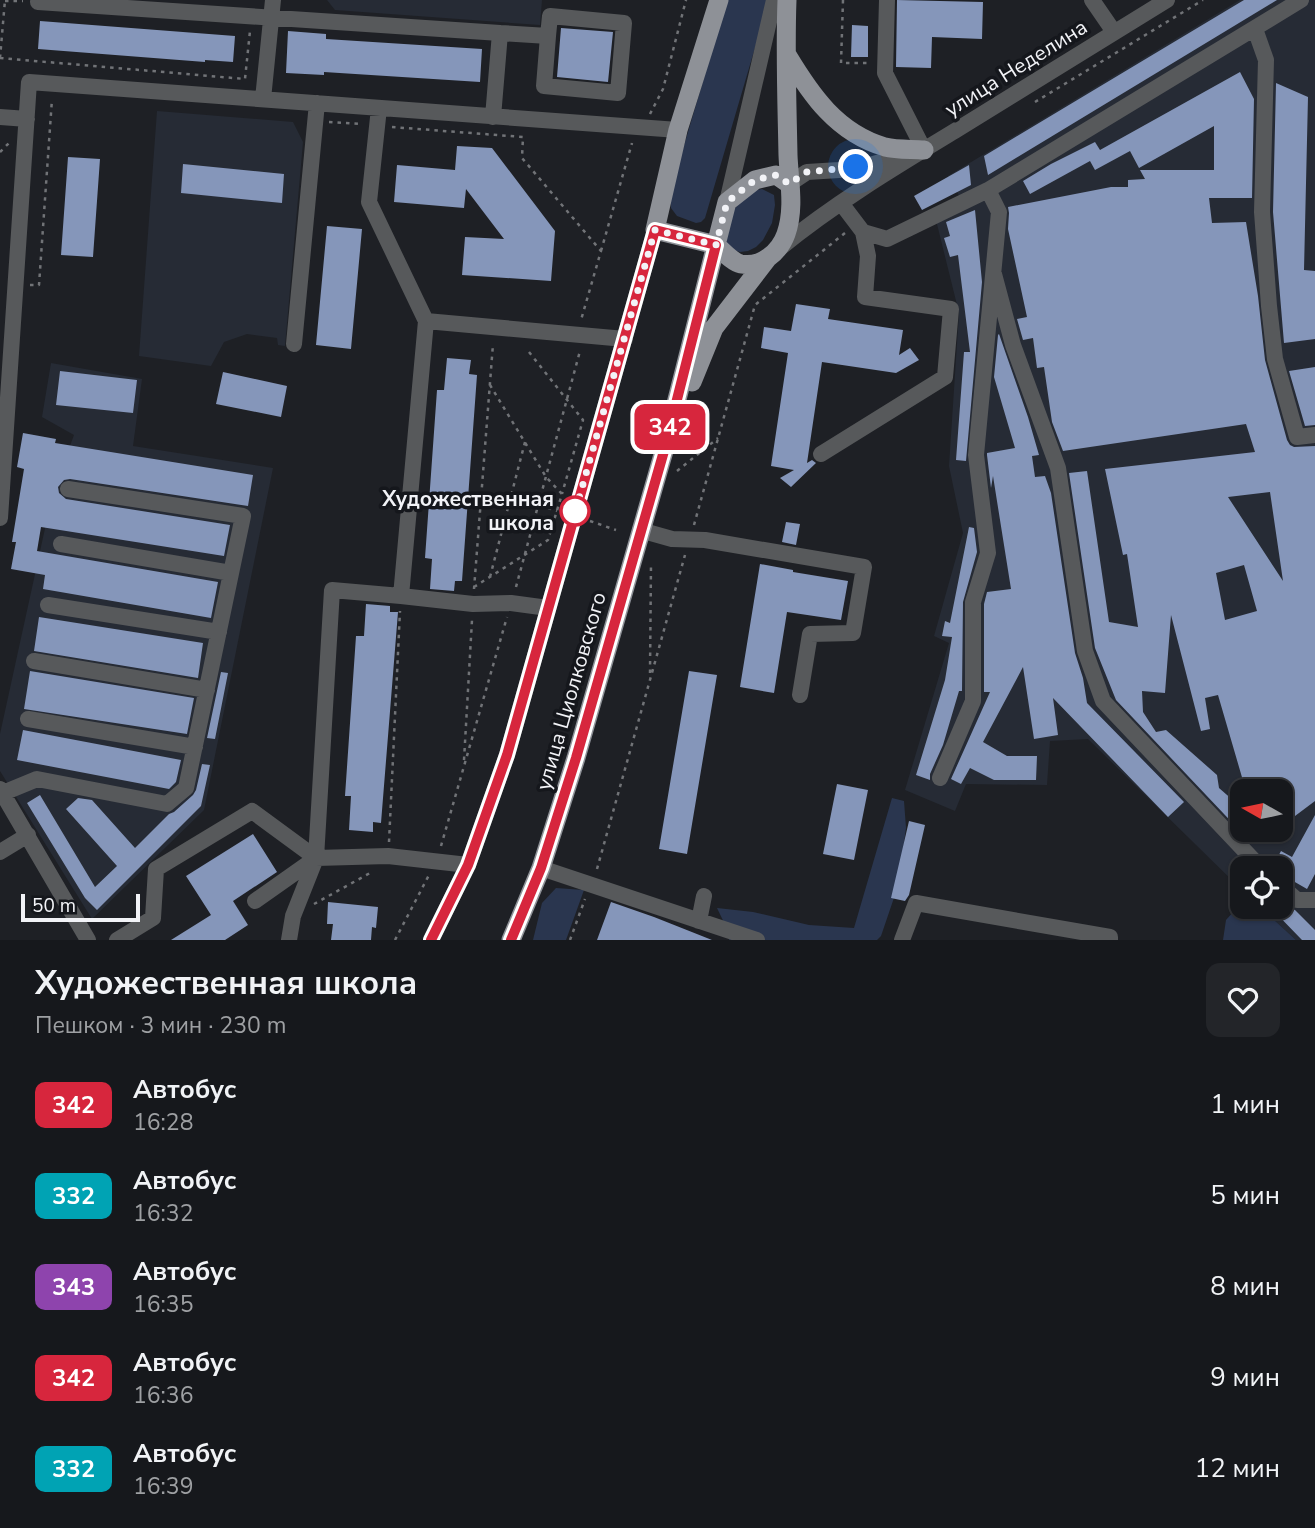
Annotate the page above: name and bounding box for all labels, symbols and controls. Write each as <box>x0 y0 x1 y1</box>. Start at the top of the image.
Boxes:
street label: улица Неделина <box>939 13 1093 123</box>
your location <box>838 149 873 184</box>
line badge: 342 <box>630 404 710 450</box>
text: 342 <box>648 411 692 443</box>
place label: Художественная школа <box>381 485 554 537</box>
marker: Художественная школа <box>560 496 590 526</box>
street label: улица Циолковского <box>529 589 613 793</box>
north arrow <box>1230 779 1293 842</box>
map controls <box>1230 779 1293 919</box>
button: locate <box>1230 856 1293 919</box>
scale bar <box>21 891 140 923</box>
text: 50 m <box>32 893 76 919</box>
text: Художественная школа <box>35 961 417 1006</box>
button: heart <box>1206 963 1280 1037</box>
text: Пешком · 3 мин · 230 m <box>35 1010 286 1041</box>
text: Автобус <box>133 1072 236 1107</box>
text: 1 мин <box>1210 1087 1280 1122</box>
text: 342 <box>52 1089 95 1121</box>
text: 16:28 <box>133 1107 193 1138</box>
text: Автобус <box>133 1163 236 1198</box>
text: 5 мин <box>1210 1178 1280 1213</box>
text: 332 <box>52 1180 95 1212</box>
text: 16:32 <box>133 1198 193 1229</box>
text: Автобус <box>133 1254 236 1289</box>
text: 8 мин <box>1210 1269 1280 1304</box>
text: 343 <box>52 1271 95 1303</box>
text: 16:35 <box>133 1289 193 1320</box>
text: Автобус <box>133 1345 236 1380</box>
text: 9 мин <box>1210 1360 1280 1395</box>
text: 342 <box>52 1362 95 1394</box>
text: 16:36 <box>133 1380 193 1411</box>
text: Автобус <box>133 1436 236 1471</box>
text: 12 мин <box>1195 1451 1280 1486</box>
text: 332 <box>52 1453 95 1485</box>
text: 16:39 <box>133 1471 193 1502</box>

